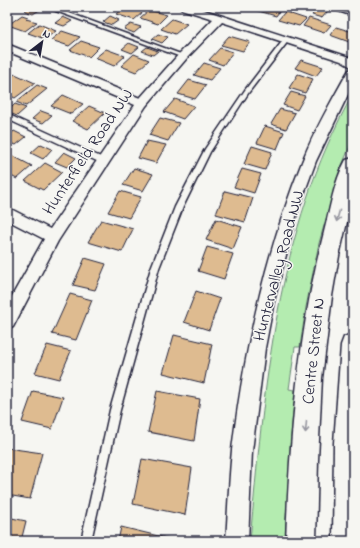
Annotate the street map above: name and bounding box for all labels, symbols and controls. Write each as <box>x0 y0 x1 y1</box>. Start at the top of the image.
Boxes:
north arrow <box>22 22 62 62</box>
text: N <box>39 26 54 43</box>
street label: Hunterfield Road NW <box>36 84 140 220</box>
street label: Huntervalley Road NW <box>247 188 312 344</box>
one-way arrow <box>334 209 341 222</box>
street label: Centre Street N <box>296 297 332 405</box>
one-way arrow <box>303 420 310 433</box>

